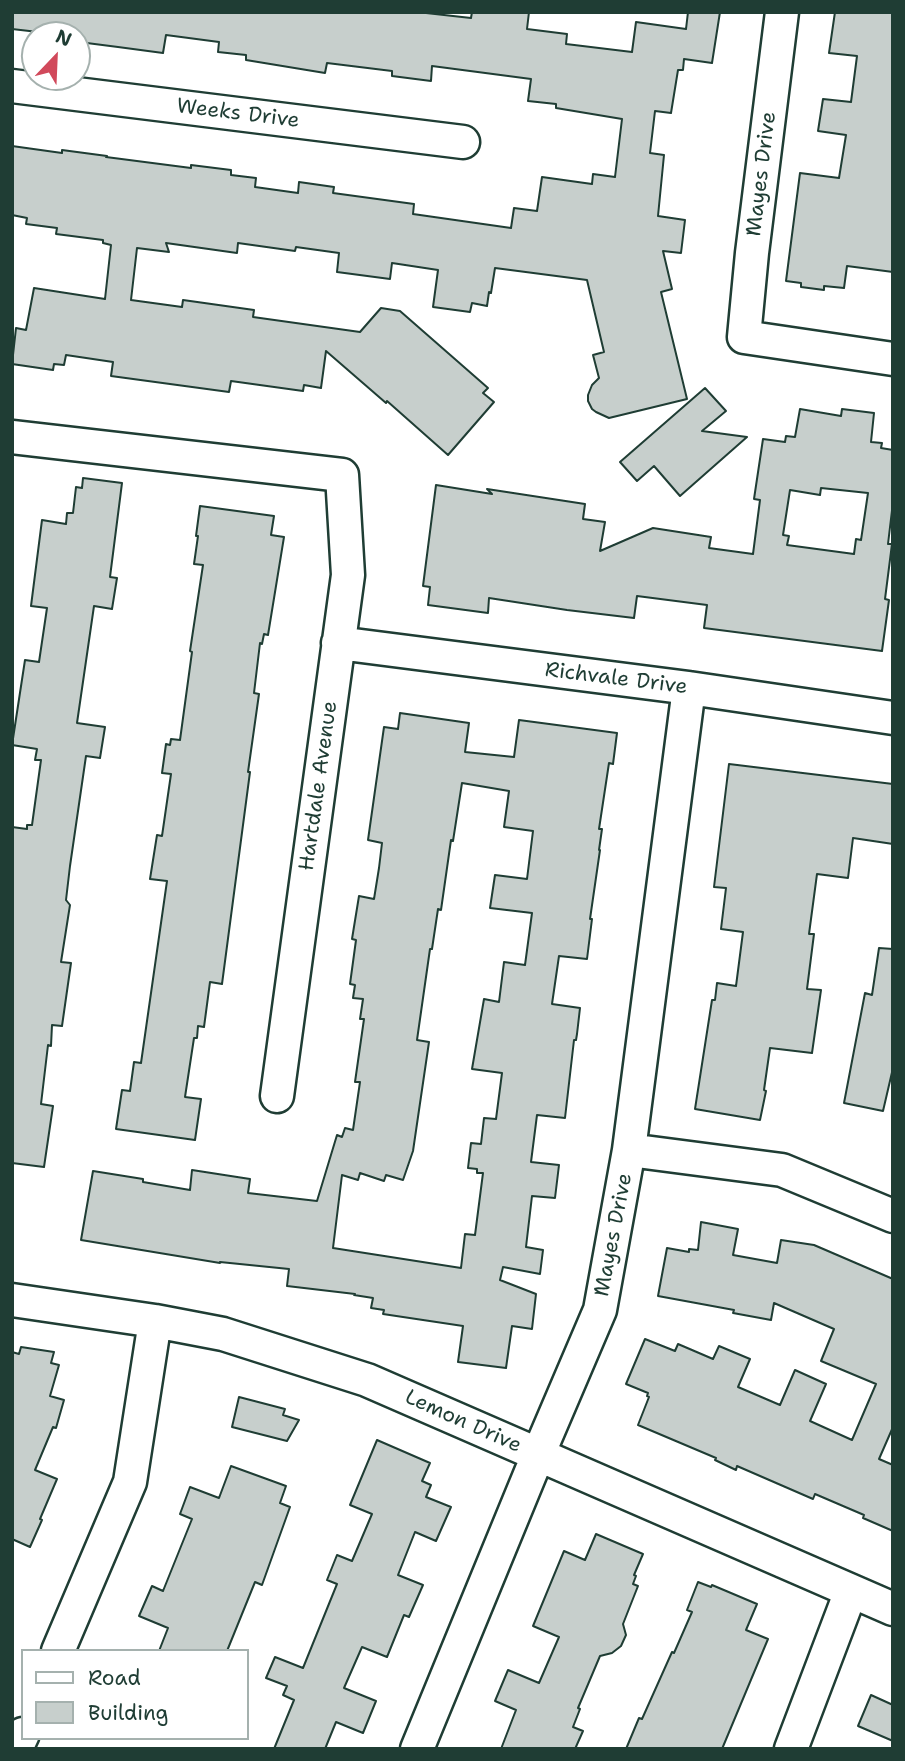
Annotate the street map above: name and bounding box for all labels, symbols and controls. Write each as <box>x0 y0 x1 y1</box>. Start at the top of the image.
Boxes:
north arrow <box>21 21 91 91</box>
text: N <box>52 24 75 52</box>
street label: Weeks Drive <box>175 94 301 134</box>
street label: Mayes Drive <box>742 110 782 238</box>
street label: Richvale Drive <box>543 658 689 700</box>
street label: Hartdale Avenue <box>295 699 343 873</box>
street label: Mayes Drive <box>590 1171 638 1299</box>
street label: Lemon Drive <box>401 1385 525 1459</box>
legend <box>21 1649 248 1740</box>
text: Road <box>88 1664 141 1692</box>
text: Building <box>88 1699 168 1727</box>

